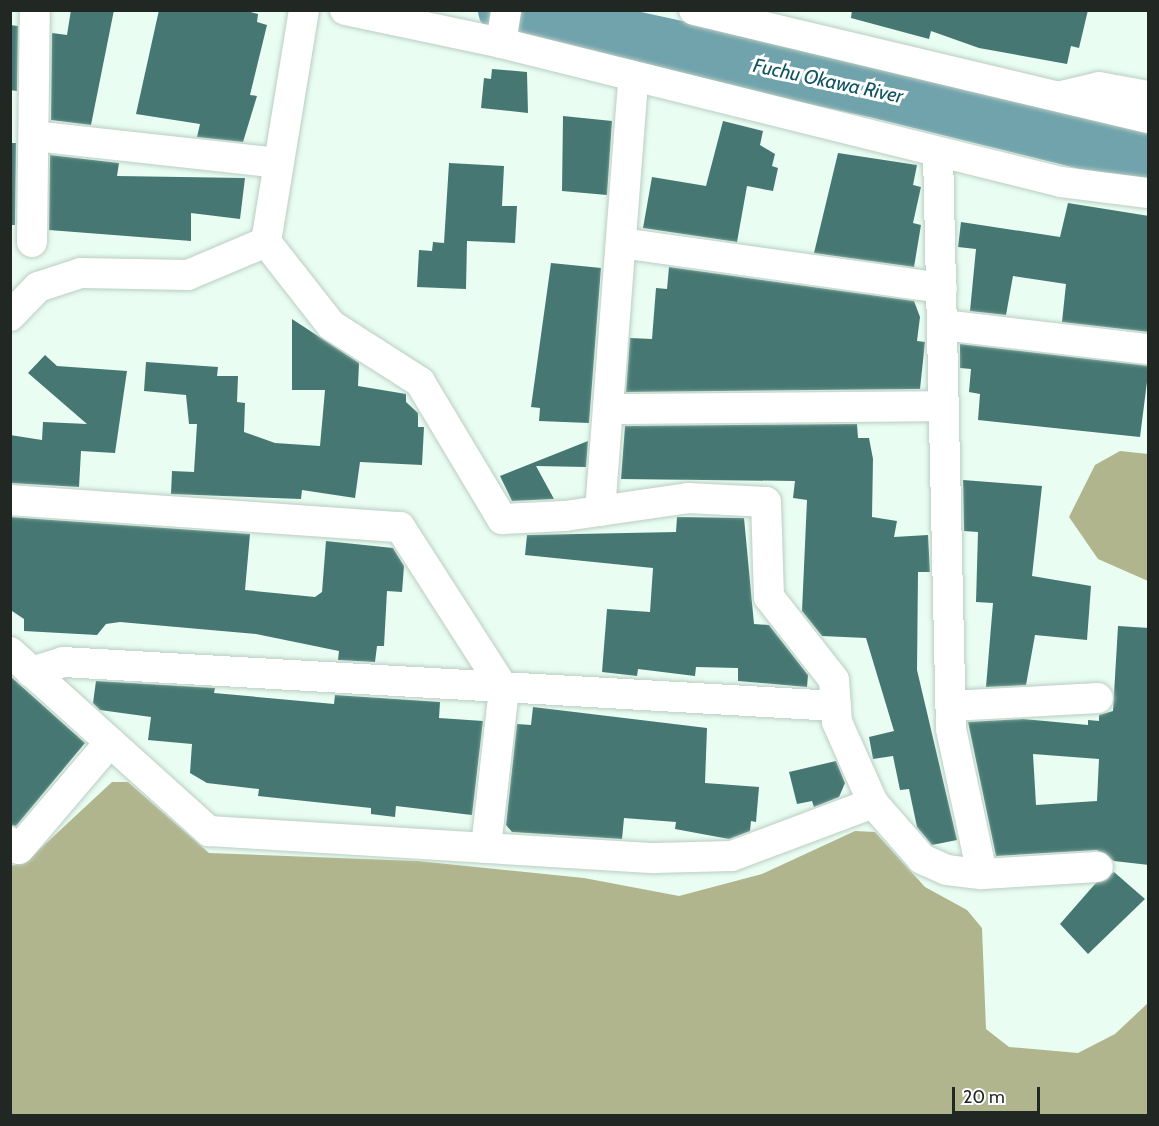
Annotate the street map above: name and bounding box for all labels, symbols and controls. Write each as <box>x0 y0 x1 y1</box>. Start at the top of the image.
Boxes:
water label: Fuchu Okawa River <box>751 53 905 109</box>
scale bar <box>955 1075 1044 1113</box>
text: 20 m <box>963 1086 1005 1108</box>

